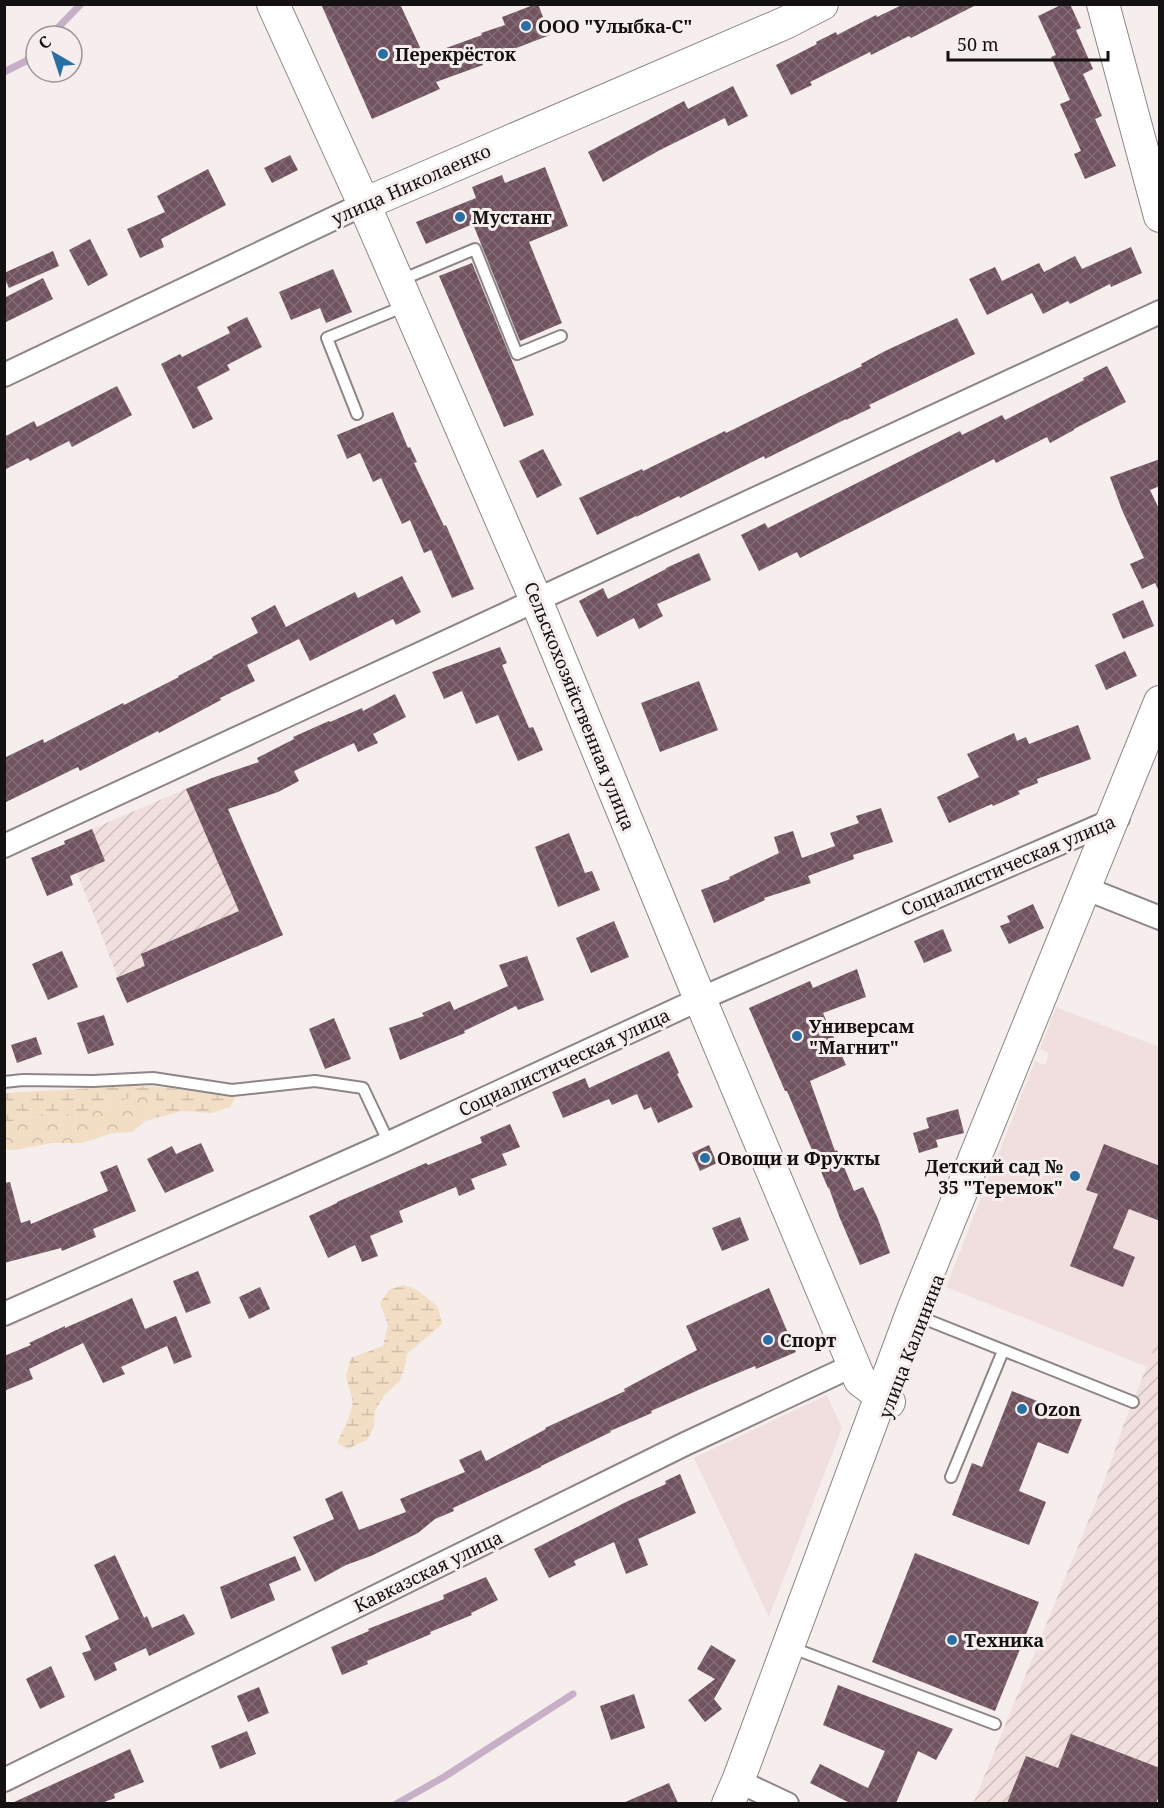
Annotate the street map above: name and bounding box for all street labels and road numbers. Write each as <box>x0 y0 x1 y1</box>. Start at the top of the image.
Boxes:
street label: улица Николаенко <box>328 138 494 230</box>
street label: Сельскохозяйственная улица <box>519 578 641 834</box>
street label: Социалистическая улица <box>897 809 1119 921</box>
street label: Социалистическая улица <box>454 1002 674 1122</box>
street label: улица Калинина <box>872 1270 950 1422</box>
street label: Кавказская улица <box>350 1525 506 1617</box>

